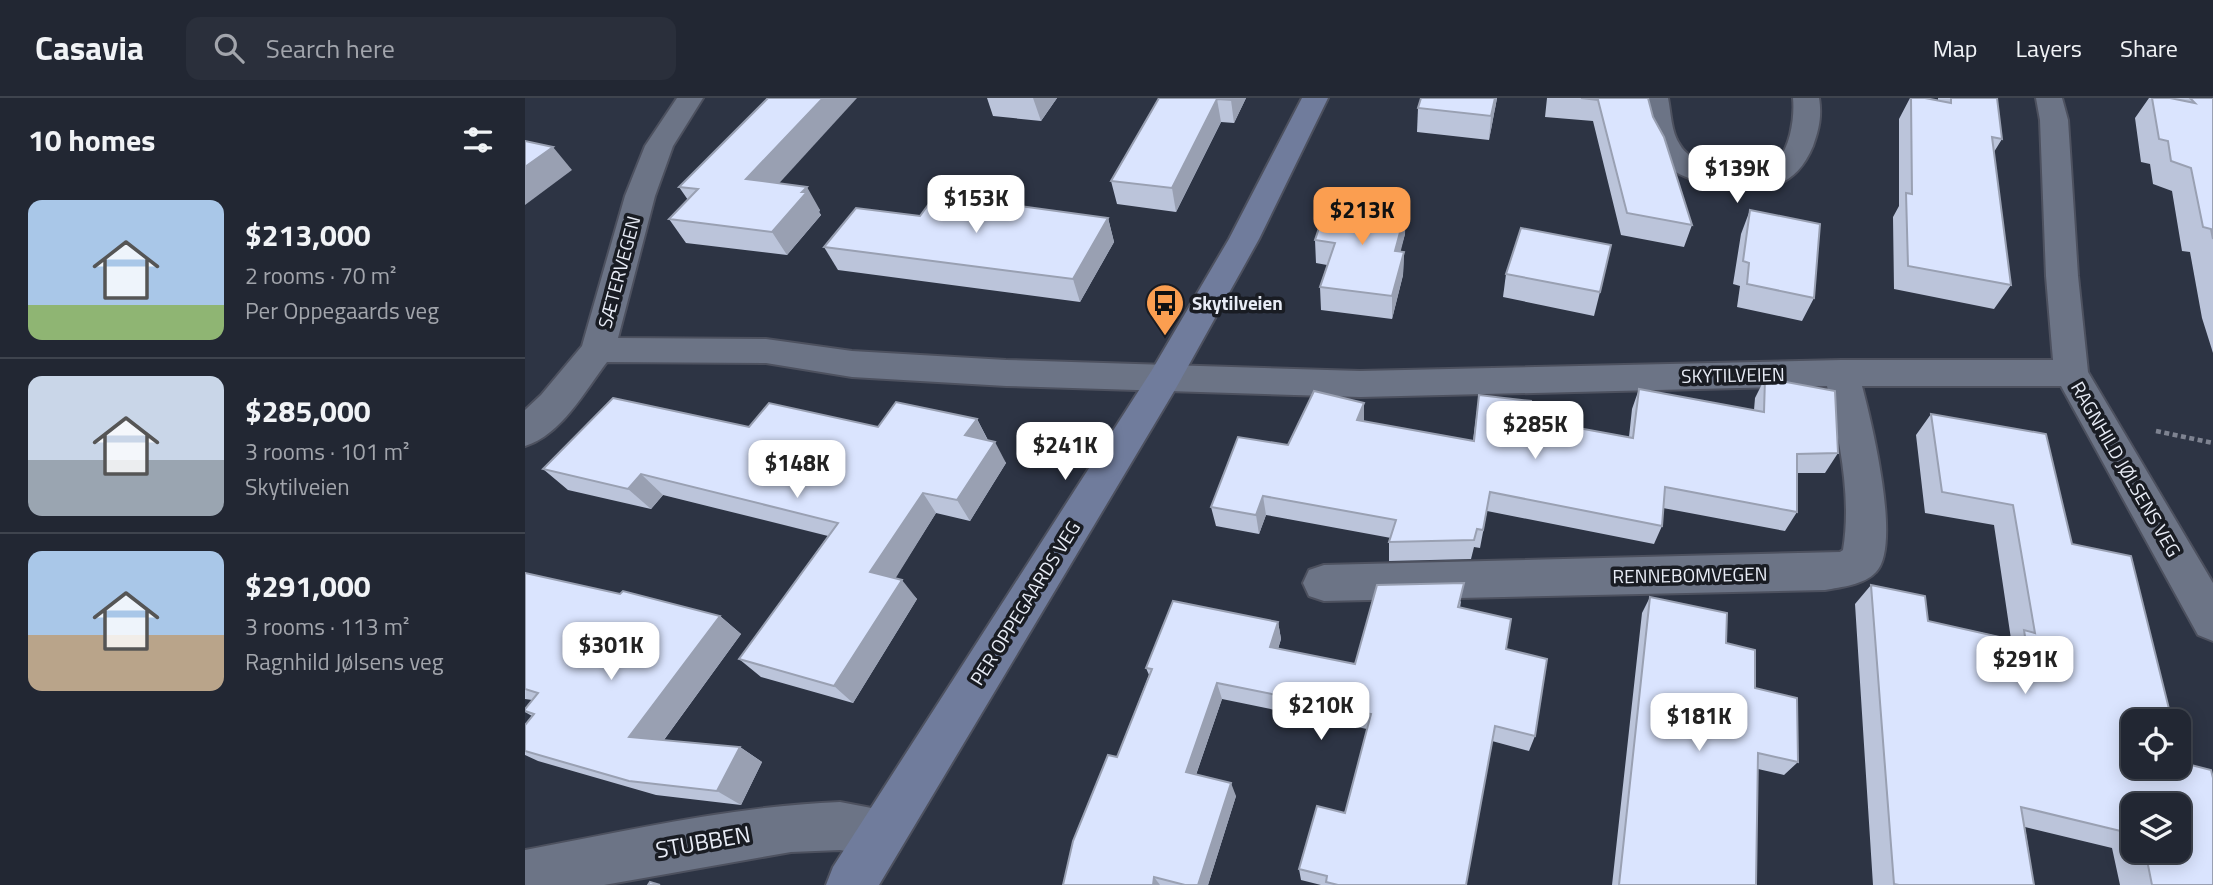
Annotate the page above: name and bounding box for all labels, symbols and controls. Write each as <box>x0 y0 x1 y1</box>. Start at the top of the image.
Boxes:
search box <box>186 17 676 80</box>
text: Casavia <box>35 23 144 73</box>
icon: search <box>210 29 248 67</box>
text: Search here <box>266 29 395 68</box>
text: Map <box>1933 30 1978 66</box>
text: Layers <box>2016 30 2082 66</box>
text: Share <box>2120 30 2178 66</box>
text: 10 homes <box>28 117 155 163</box>
icon: filters <box>459 121 497 159</box>
pin: $139K <box>1688 146 1786 205</box>
text: $139K <box>1704 150 1770 185</box>
pin: $153K <box>927 176 1025 235</box>
text: $153K <box>943 180 1009 215</box>
pin: $213K <box>1313 188 1411 247</box>
text: $213K <box>1329 192 1395 227</box>
text: $213,000 <box>245 212 371 258</box>
street label: SÆTERVEGEN <box>590 212 647 331</box>
icon: home <box>84 228 168 312</box>
text: 2 rooms · 70 m² <box>245 258 396 293</box>
bus stop icon: Skytilveien <box>1144 282 1186 337</box>
place label: Skytilveien <box>1192 288 1283 317</box>
text: Per Oppegaards veg <box>245 293 439 328</box>
street label: SKYTILVEIEN <box>1681 359 1785 390</box>
street label: RAGNHILD JØLSENS VEG <box>2064 375 2189 562</box>
text: $285,000 <box>245 388 371 434</box>
pin: $285K <box>1486 402 1584 461</box>
icon: home <box>84 404 168 488</box>
text: $285K <box>1502 406 1568 441</box>
pin: $241K <box>1016 422 1114 482</box>
text: $241K <box>1032 427 1098 462</box>
text: 3 rooms · 101 m² <box>245 434 409 469</box>
pin: $148K <box>748 440 846 500</box>
text: $148K <box>764 445 830 480</box>
text: Skytilveien <box>245 469 350 504</box>
street label: PER OPPEGAARDS VEG <box>962 515 1087 691</box>
street label: RENNEBOMVEGEN <box>1612 559 1768 590</box>
text: $291,000 <box>245 563 371 609</box>
icon: home <box>84 579 168 663</box>
text: 3 rooms · 113 m² <box>245 609 409 644</box>
pin: $301K <box>562 622 660 682</box>
text: $301K <box>578 627 644 662</box>
pin: $291K <box>1976 636 2074 696</box>
text: $291K <box>1992 641 2058 676</box>
text: Ragnhild Jølsens veg <box>245 644 444 679</box>
pin: $210K <box>1272 682 1370 742</box>
text: $210K <box>1288 687 1354 722</box>
pin: $181K <box>1650 694 1748 753</box>
text: $181K <box>1666 698 1732 733</box>
map controls <box>2121 709 2191 863</box>
button: locate <box>2121 709 2191 779</box>
button: layers <box>2121 793 2191 863</box>
street label: STUBBEN <box>653 816 753 867</box>

